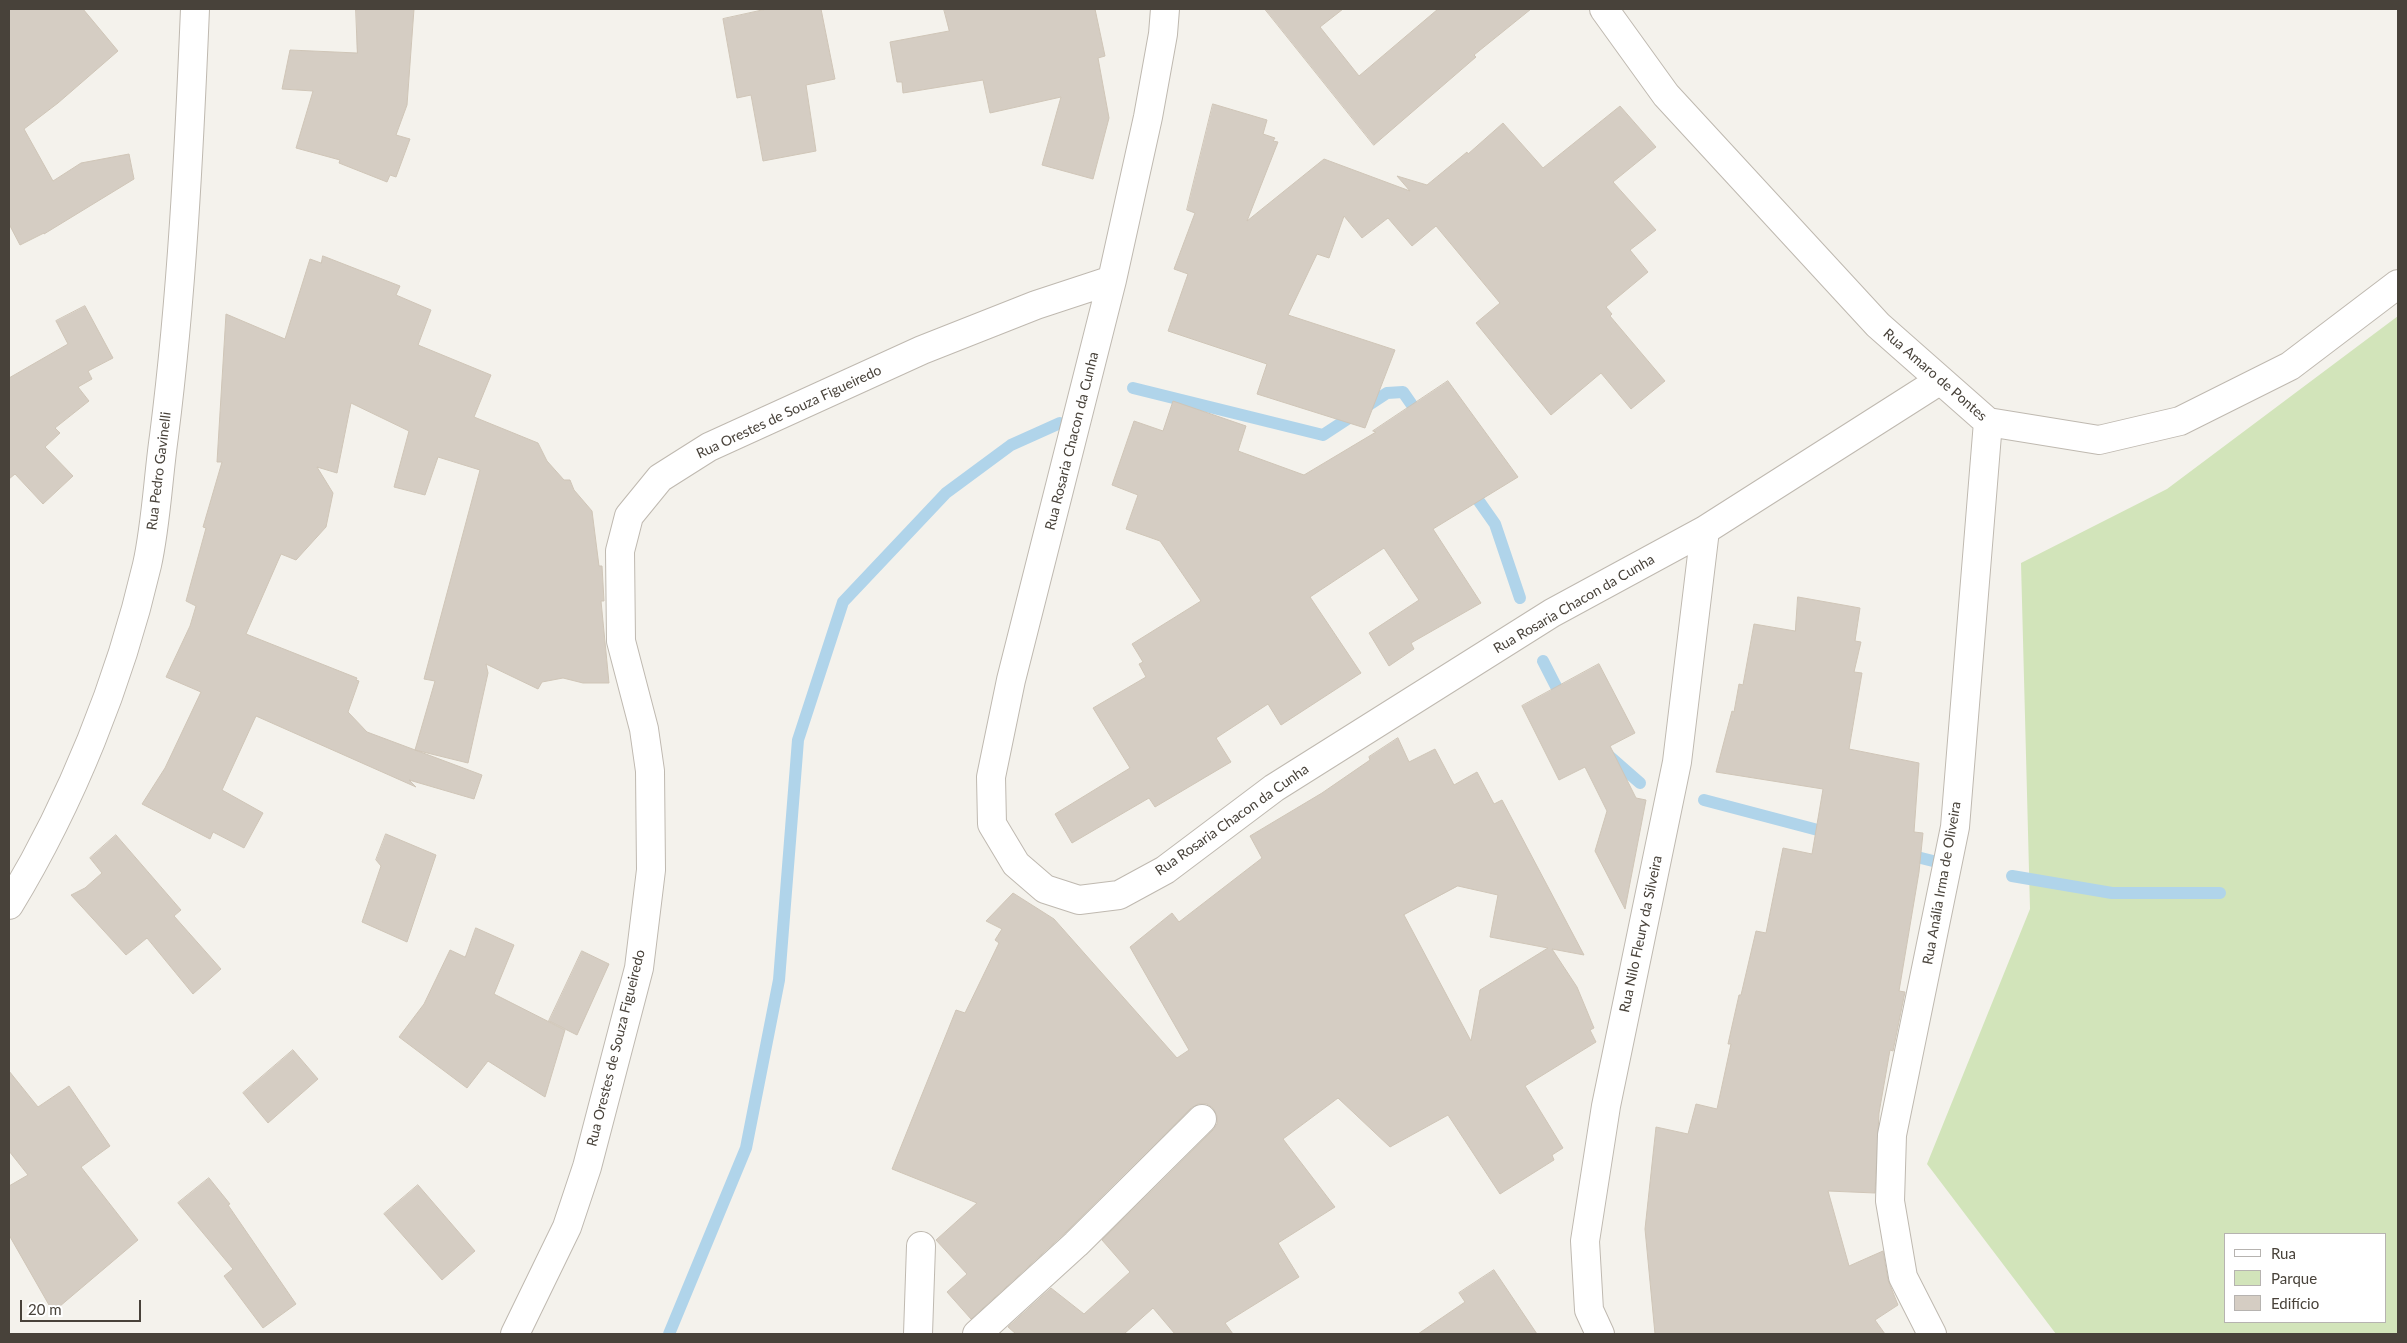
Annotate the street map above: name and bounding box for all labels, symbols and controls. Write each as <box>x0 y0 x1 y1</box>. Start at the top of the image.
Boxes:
street label: Rua Amaro de Pontes <box>1880 325 1990 425</box>
street label: Rua Rosaria Chacon da Cunha <box>1042 350 1102 532</box>
street label: Rua Orestes de Souza Figueiredo <box>694 362 884 462</box>
street label: Rua Pedro Gavinelli <box>143 411 175 531</box>
street label: Rua Rosaria Chacon da Cunha <box>1491 551 1657 657</box>
street label: Rua Rosaria Chacon da Cunha <box>1152 761 1312 879</box>
street label: Rua Anália Irma de Oliveira <box>1919 800 1965 966</box>
street label: Rua Nilo Fleury da Silveira <box>1616 854 1666 1014</box>
street label: Rua Orestes de Souza Figueiredo <box>583 948 649 1148</box>
legend <box>2224 1233 2387 1323</box>
text: Rua <box>2271 1244 2296 1262</box>
text: Parque <box>2271 1269 2317 1287</box>
scale bar <box>22 1290 144 1322</box>
text: Edifício <box>2271 1294 2319 1312</box>
text: 20 m <box>28 1300 62 1318</box>

